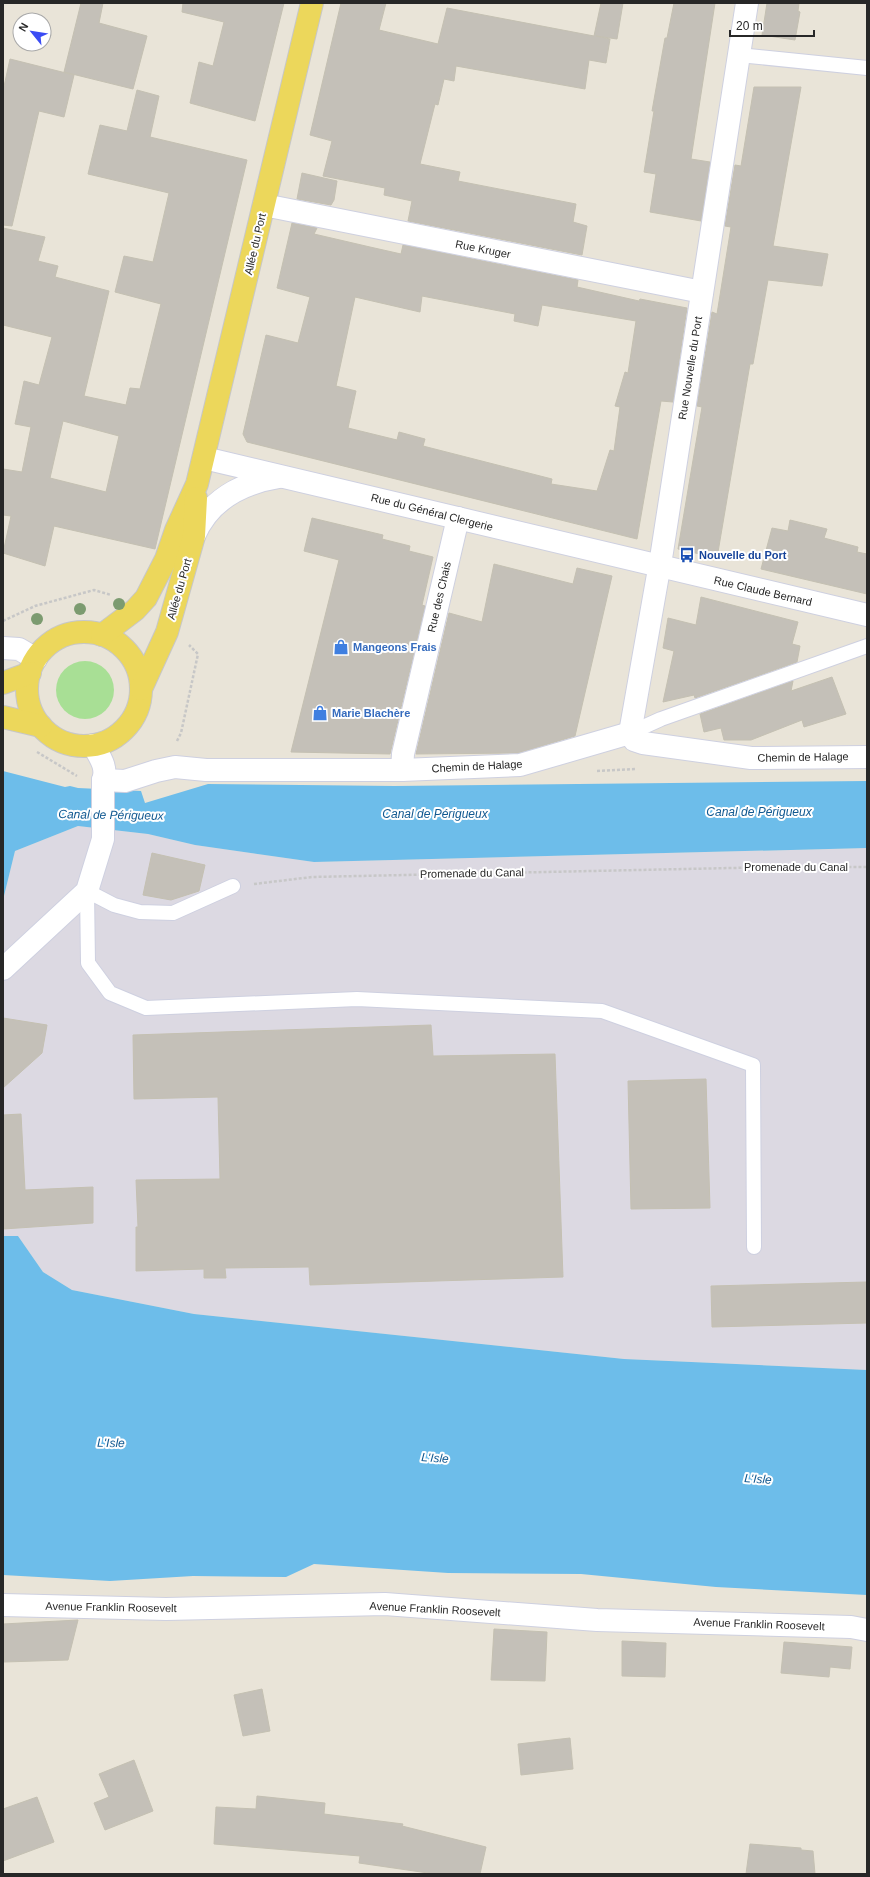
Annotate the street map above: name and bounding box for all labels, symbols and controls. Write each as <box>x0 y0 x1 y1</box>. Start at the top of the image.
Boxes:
north arrow <box>12 12 52 52</box>
scale bar <box>730 12 814 38</box>
text: 20 m <box>736 19 763 33</box>
text: N <box>16 21 31 33</box>
street label: Allée du Port <box>242 212 268 276</box>
street label: Rue Kruger <box>454 238 512 260</box>
street label: Rue Nouvelle du Port <box>676 315 704 421</box>
street label: Rue du Général Clergerie <box>370 491 494 533</box>
bus stop icon: Nouvelle du Port <box>678 546 696 564</box>
place label: Nouvelle du Port <box>699 549 787 561</box>
street label: Allée du Port <box>165 557 193 621</box>
street label: Rue des Chais <box>425 560 453 634</box>
street label: Rue Claude Bernard <box>713 574 813 608</box>
shop icon: Mangeons Frais <box>332 638 350 656</box>
place label: Mangeons Frais <box>353 641 437 653</box>
shop icon: Marie Blachère <box>311 704 329 722</box>
place label: Marie Blachère <box>332 707 410 719</box>
street label: Chemin de Halage <box>757 750 849 764</box>
street label: Chemin de Halage <box>431 758 523 774</box>
water label: Canal de Périgueux <box>706 805 813 819</box>
water label: Canal de Périgueux <box>58 807 165 823</box>
water label: Canal de Périgueux <box>382 807 489 821</box>
street label: Promenade du Canal <box>744 861 848 873</box>
street label: Promenade du Canal <box>420 866 524 880</box>
water label: L'Isle <box>97 1436 125 1450</box>
water label: L'Isle <box>421 1450 450 1466</box>
water label: L'Isle <box>744 1471 773 1487</box>
street label: Avenue Franklin Roosevelt <box>45 1600 177 1614</box>
street label: Avenue Franklin Roosevelt <box>369 1600 501 1618</box>
street label: Avenue Franklin Roosevelt <box>693 1616 825 1632</box>

